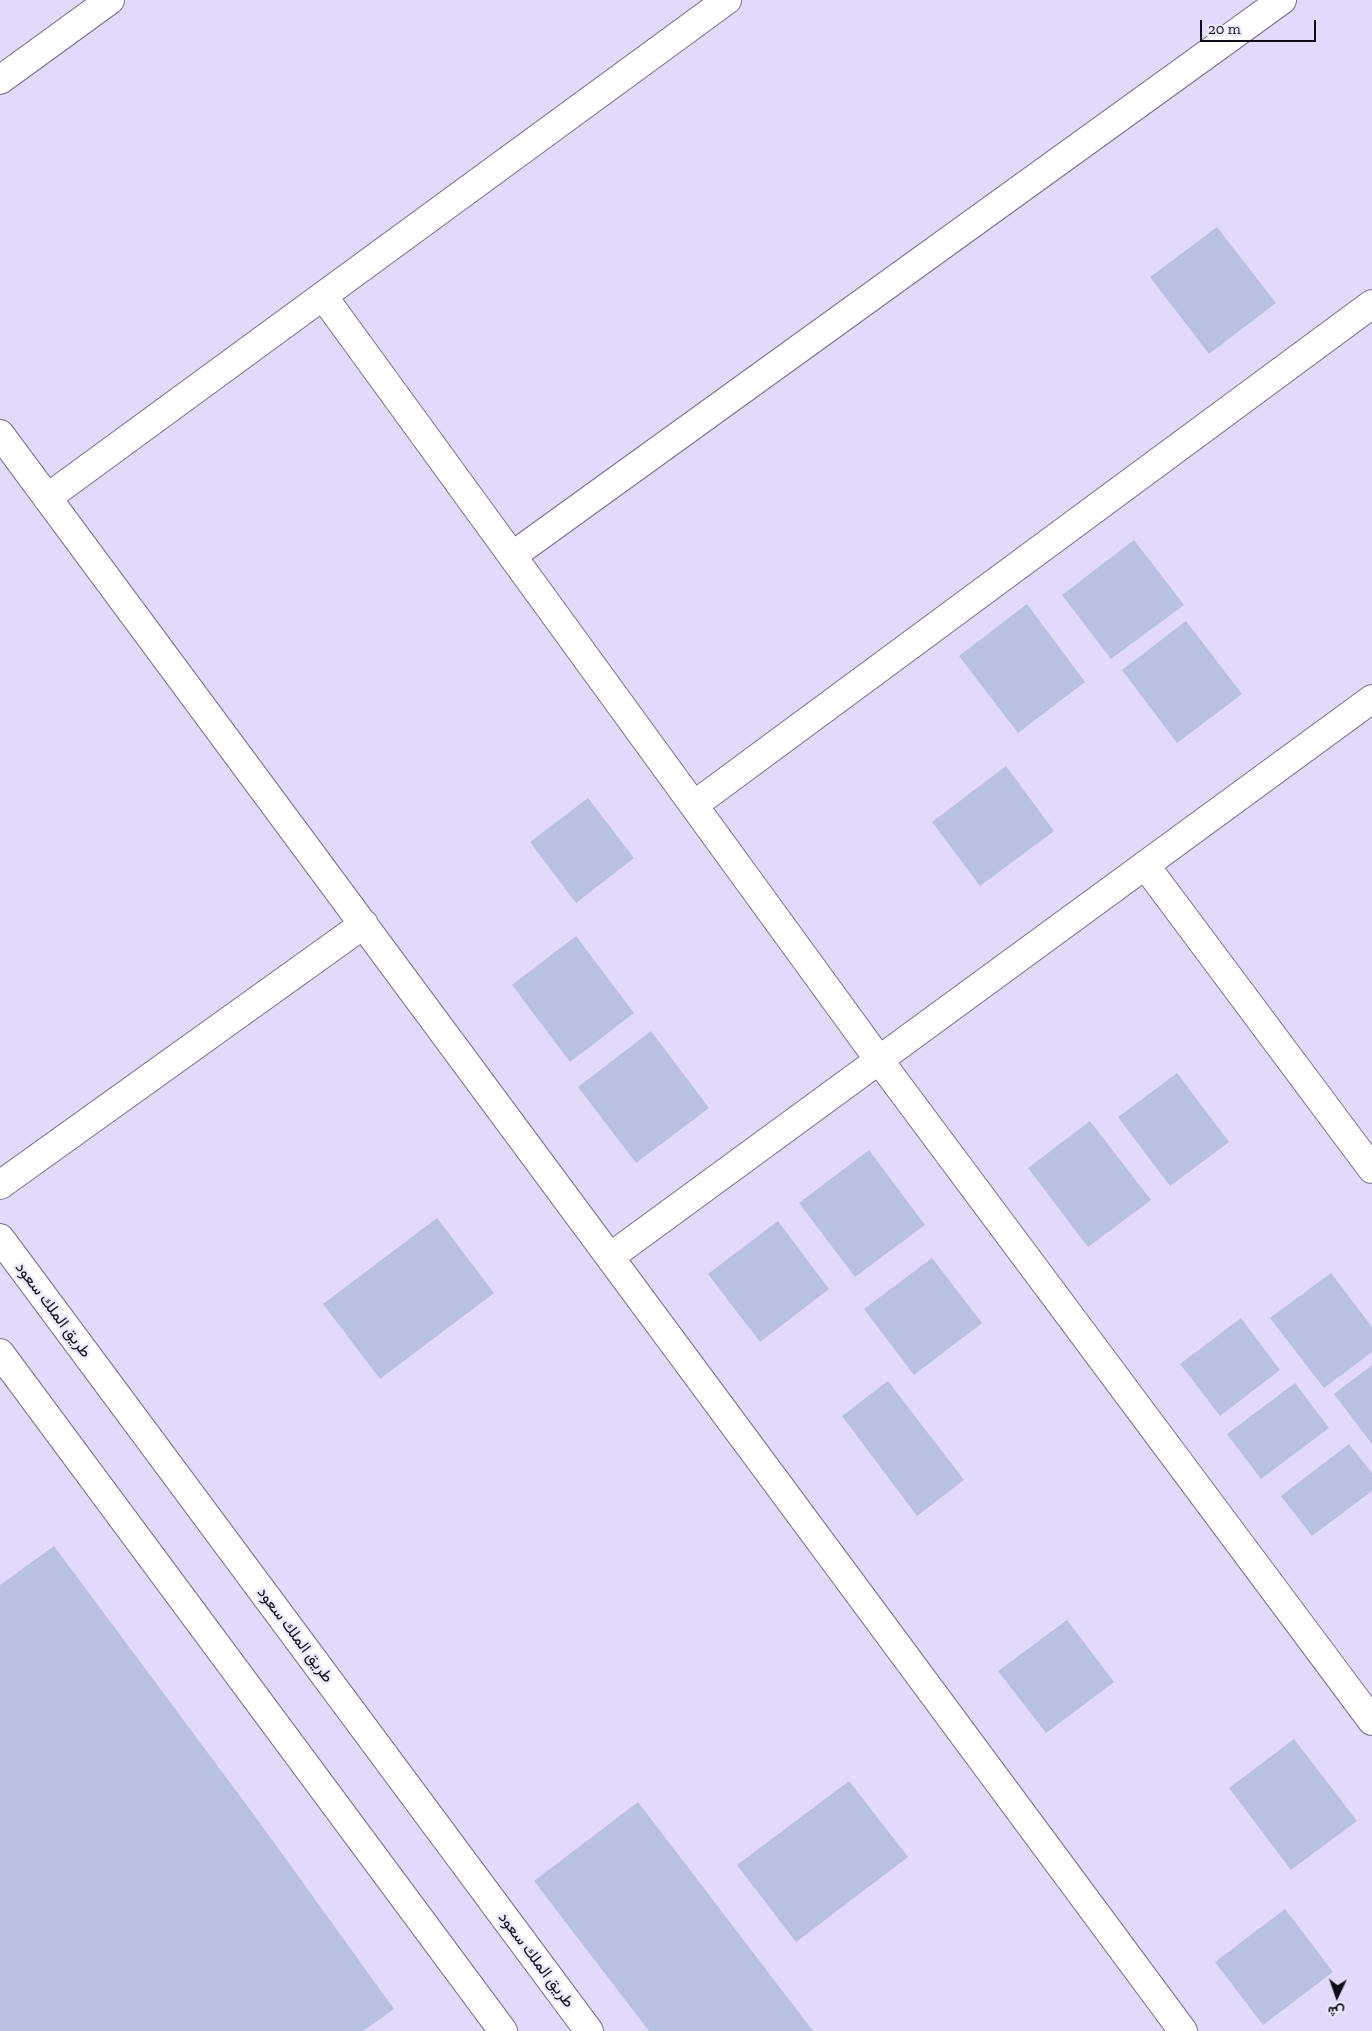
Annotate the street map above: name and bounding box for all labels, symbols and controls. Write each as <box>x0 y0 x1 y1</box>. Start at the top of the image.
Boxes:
scale bar <box>1202 10 1318 42</box>
text: 20 m <box>1208 20 1241 38</box>
street label: طريق الملك سعود <box>11 1258 95 1362</box>
street label: طريق الملك سعود <box>253 1583 337 1687</box>
street label: طريق الملك سعود <box>494 1908 578 2012</box>
north arrow <box>1312 1971 1362 2021</box>
text: ش <box>1327 2003 1345 2020</box>

